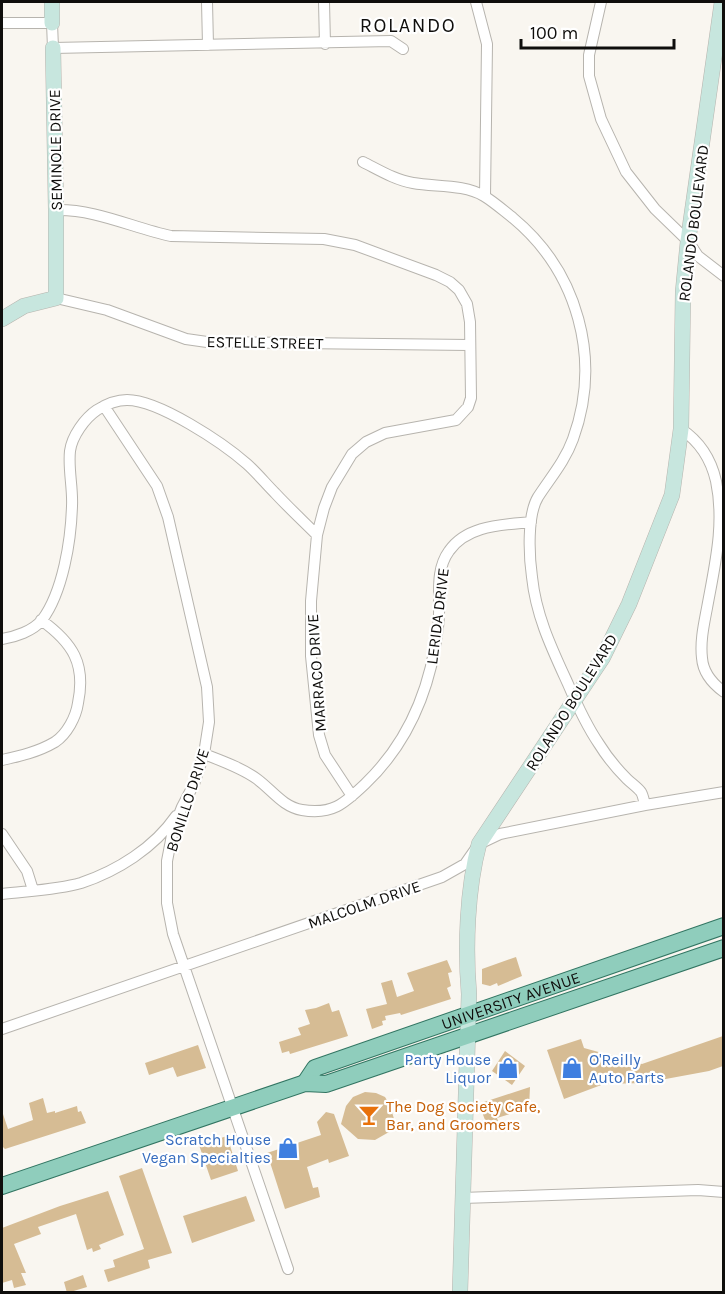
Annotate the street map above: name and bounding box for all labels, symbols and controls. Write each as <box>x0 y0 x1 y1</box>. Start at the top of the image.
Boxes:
scale bar <box>521 12 674 50</box>
district label: ROLANDO <box>360 14 456 37</box>
text: 100 m <box>530 22 578 44</box>
street label: SEMINOLE DRIVE <box>45 89 66 211</box>
street label: ROLANDO BOULEVARD <box>674 144 713 302</box>
street label: ESTELLE STREET <box>206 332 324 353</box>
street label: LERIDA DRIVE <box>422 567 453 665</box>
street label: MARRACO DRIVE <box>303 613 330 733</box>
street label: ROLANDO BOULEVARD <box>522 630 621 774</box>
street label: BONILLO DRIVE <box>162 746 213 854</box>
street label: MALCOLM DRIVE <box>305 876 423 933</box>
street label: UNIVERSITY AVENUE <box>439 968 583 1033</box>
place label: Party House Liquor <box>405 1050 491 1087</box>
place label: O'Reilly Auto Parts <box>589 1050 664 1087</box>
shop icon: Party House Liquor <box>496 1056 520 1080</box>
shop icon: O'Reilly Auto Parts <box>560 1056 584 1080</box>
place label: The Dog Society Cafe, Bar, and Groomers <box>386 1097 540 1134</box>
bar icon: The Dog Society Cafe, Bar, and Groomers <box>357 1103 381 1127</box>
place label: Scratch House Vegan Specialties <box>142 1130 271 1167</box>
shop icon: Scratch House Vegan Specialties <box>276 1136 300 1160</box>

